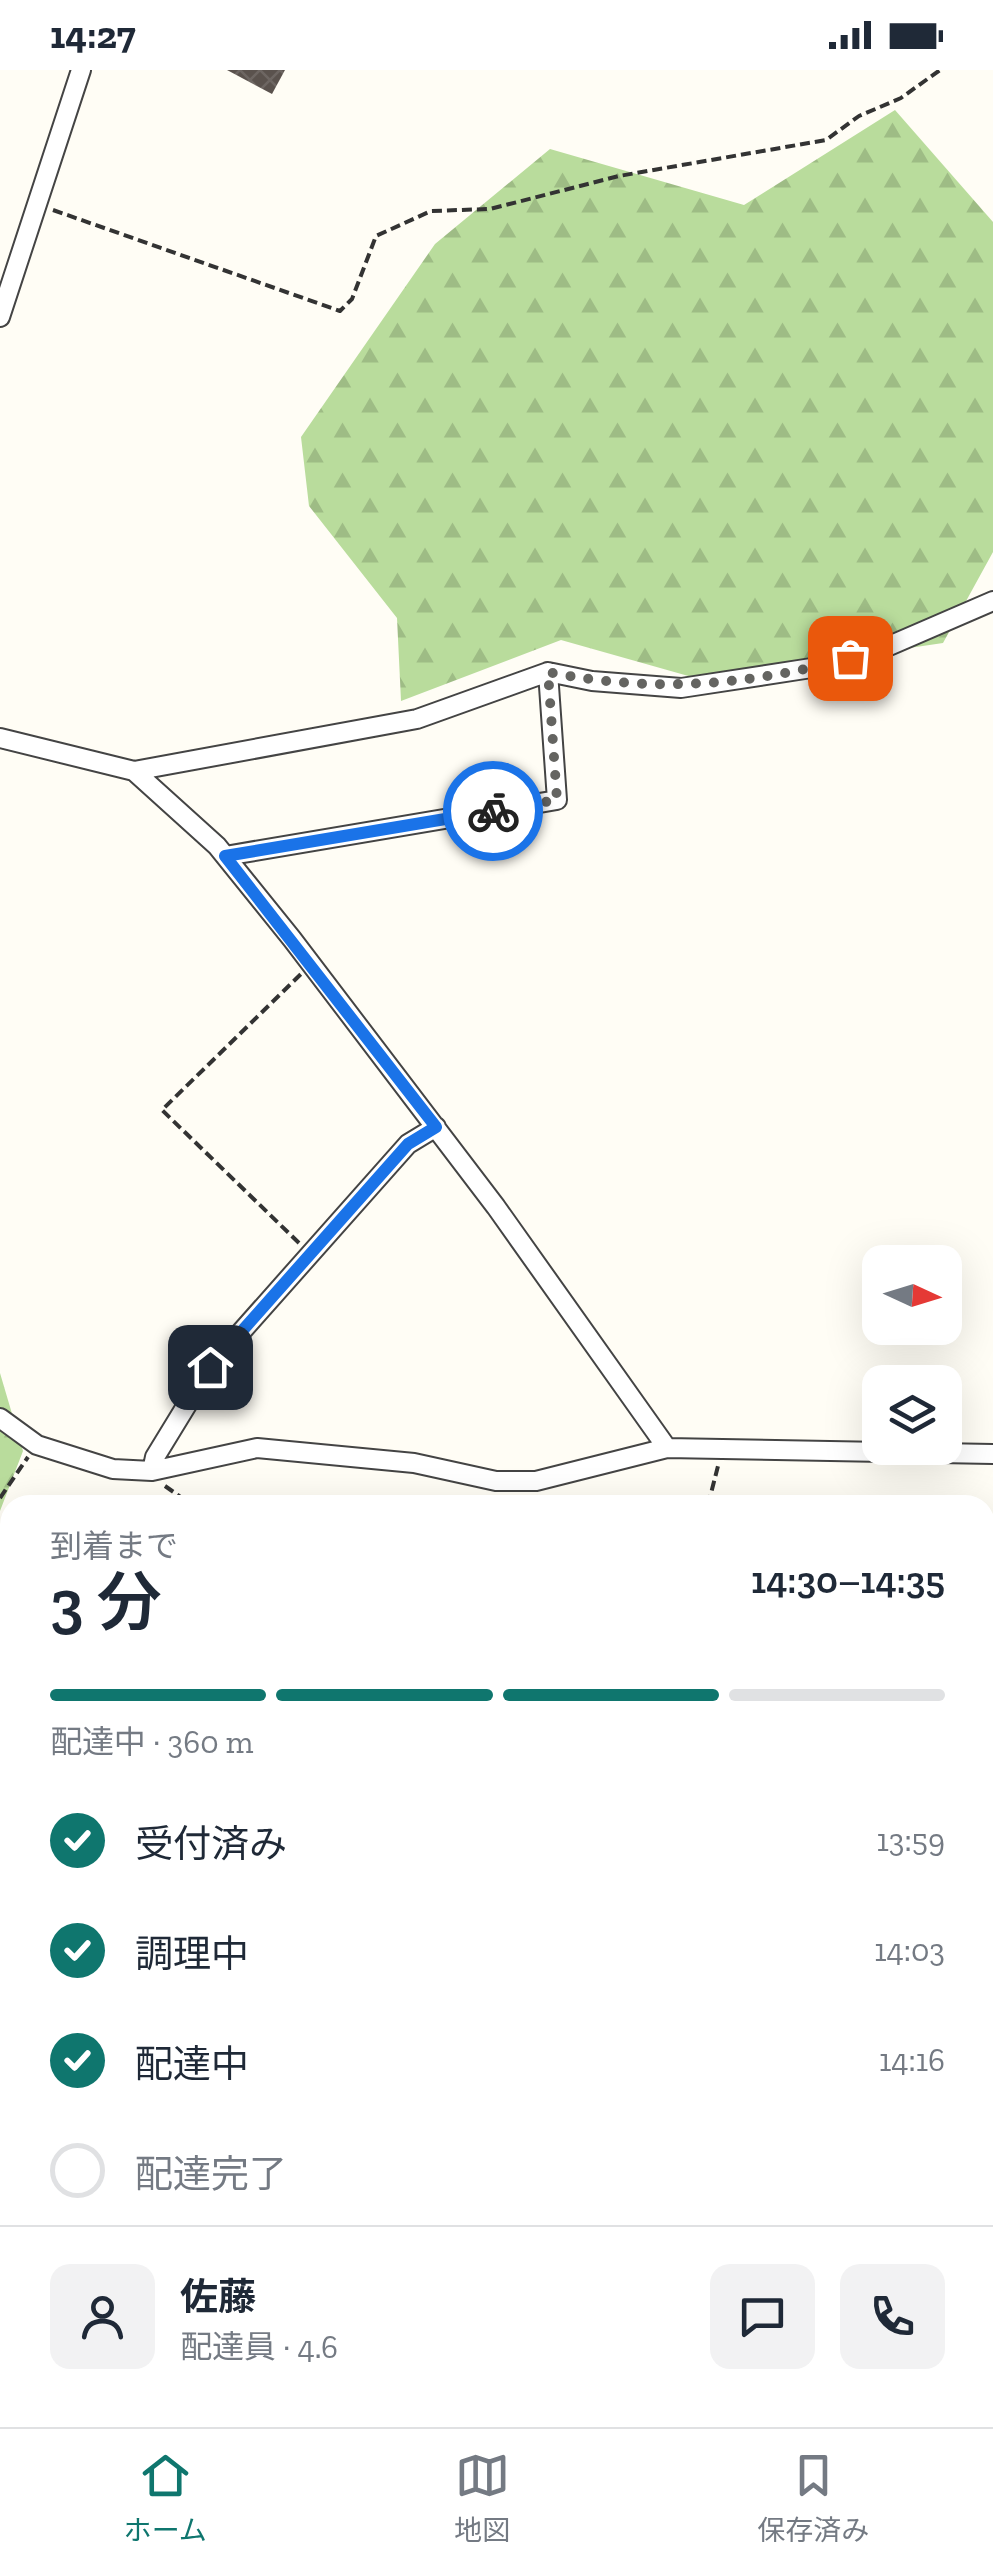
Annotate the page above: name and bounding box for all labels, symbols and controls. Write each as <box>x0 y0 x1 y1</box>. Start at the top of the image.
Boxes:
text: 14:27 <box>50 12 136 58</box>
pin <box>808 616 893 701</box>
icon: bag <box>823 631 878 686</box>
courier <box>443 761 543 861</box>
icon: bike <box>466 784 521 839</box>
north arrow <box>862 1245 962 1345</box>
map controls <box>862 1245 962 1465</box>
pin <box>168 1325 253 1410</box>
icon: home <box>183 1340 238 1395</box>
button: layers <box>862 1365 962 1465</box>
text: 到着まで <box>50 1527 178 1565</box>
text: 14:30–14:35 <box>751 1557 945 1603</box>
text: 3 分 <box>50 1564 162 1642</box>
text: 配達中 · 360 m <box>50 1723 254 1761</box>
icon: check <box>50 1813 105 1868</box>
text: 受付済み <box>135 1821 287 1867</box>
text: 13:59 <box>876 1821 945 1859</box>
icon: check <box>50 1923 105 1978</box>
text: 調理中 <box>135 1931 249 1977</box>
text: 14:03 <box>874 1931 945 1969</box>
icon: check <box>50 2033 105 2088</box>
text: 配達中 <box>135 2041 249 2087</box>
text: 14:16 <box>879 2041 945 2079</box>
text: 配達完了 <box>135 2151 287 2197</box>
button: person <box>50 2264 155 2369</box>
button: chat <box>710 2264 815 2369</box>
button: phone <box>840 2264 945 2369</box>
text: 佐藤 <box>180 2274 256 2320</box>
text: 配達員 · 4.6 <box>180 2328 338 2366</box>
tab: ホーム <box>124 2448 207 2548</box>
tab: 地図 <box>454 2448 510 2548</box>
tab: 保存済み <box>757 2448 869 2548</box>

